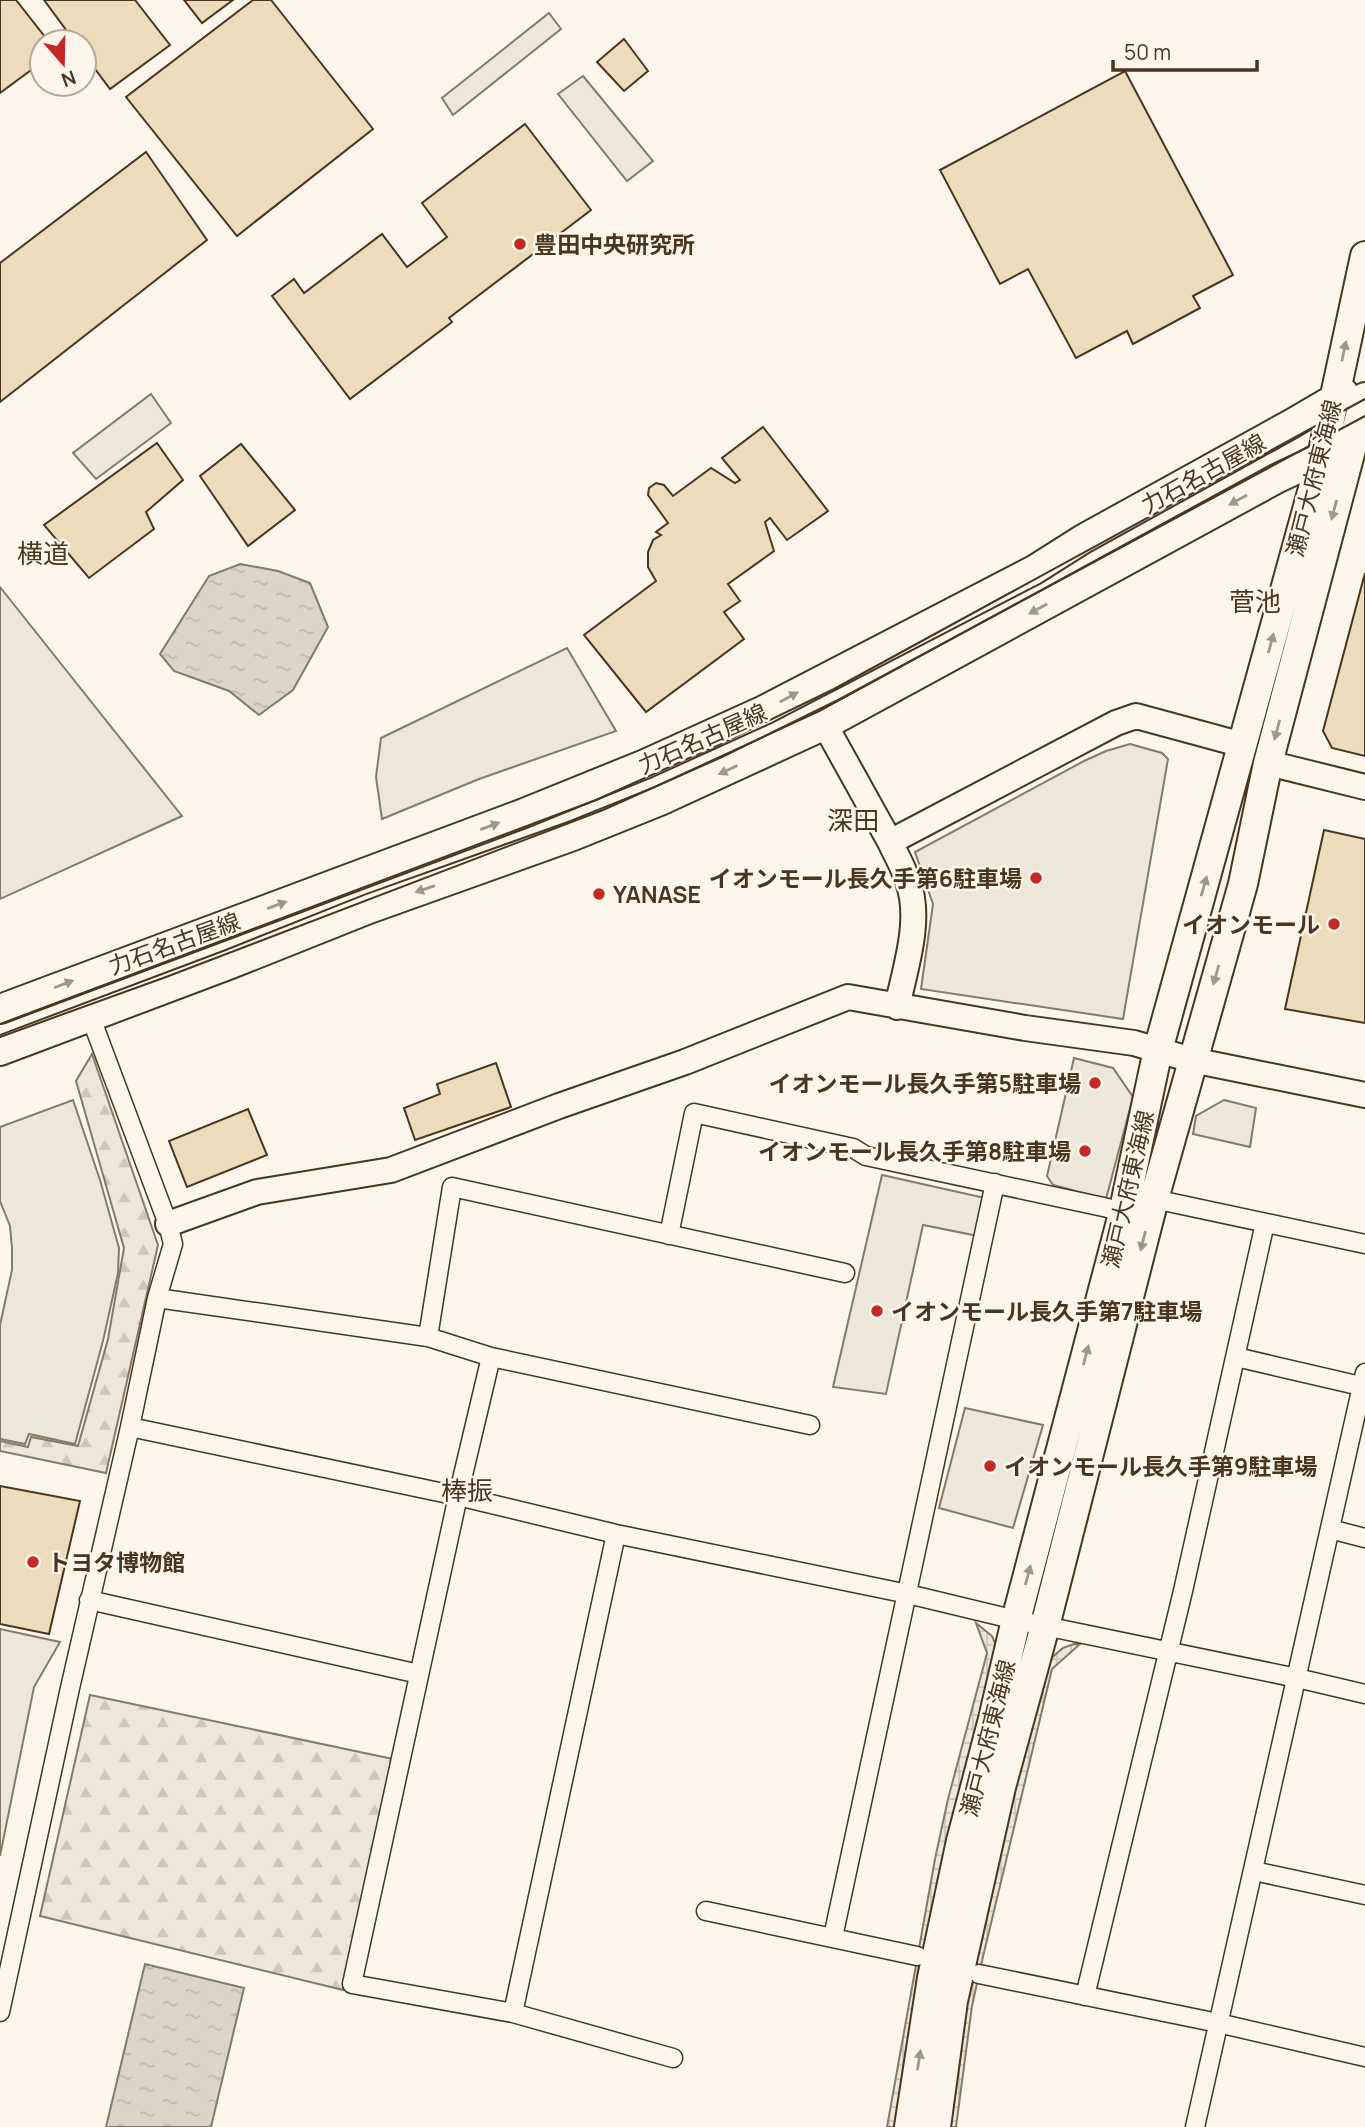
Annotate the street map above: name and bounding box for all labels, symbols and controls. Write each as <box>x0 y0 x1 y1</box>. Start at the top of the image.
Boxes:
north arrow <box>28 28 98 98</box>
scale bar <box>1113 28 1256 72</box>
text: 50 m <box>1124 38 1171 66</box>
text: N <box>58 64 80 94</box>
place label: 豊田中央研究所 <box>534 228 695 260</box>
marker: 豊田中央研究所 <box>512 236 528 252</box>
one-way arrow <box>1338 340 1349 362</box>
street label: 瀬戸大府東海線 <box>1278 396 1348 560</box>
street label: 力石名古屋線 <box>1135 426 1271 520</box>
one-way arrow <box>1228 494 1248 506</box>
one-way arrow <box>1329 500 1339 521</box>
district label: 横道 <box>17 535 69 571</box>
district label: 菅池 <box>1229 583 1281 619</box>
one-way arrow <box>1029 603 1048 615</box>
one-way arrow <box>1266 632 1276 653</box>
one-way arrow <box>779 692 799 703</box>
street label: 力石名古屋線 <box>632 695 772 781</box>
one-way arrow <box>1271 720 1281 741</box>
one-way arrow <box>718 764 738 776</box>
district label: 深田 <box>827 802 879 838</box>
one-way arrow <box>480 820 501 831</box>
place label: イオンモール長久手第6駐車場 <box>709 862 1022 894</box>
marker: イオンモール長久手第6駐車場 <box>1028 870 1044 886</box>
one-way arrow <box>1199 875 1210 897</box>
place label: YANASE <box>613 878 701 910</box>
one-way arrow <box>415 884 436 895</box>
marker: YANASE <box>591 886 607 902</box>
one-way arrow <box>266 899 287 910</box>
street label: 力石名古屋線 <box>104 904 244 982</box>
place label: イオンモール <box>1182 908 1320 940</box>
marker: イオンモール <box>1326 916 1342 932</box>
one-way arrow <box>1211 964 1221 985</box>
one-way arrow <box>53 979 74 990</box>
place label: イオンモール長久手第5駐車場 <box>769 1067 1081 1099</box>
marker: イオンモール長久手第5駐車場 <box>1087 1075 1103 1091</box>
street label: 瀬戸大府東海線 <box>1093 1107 1161 1271</box>
place label: イオンモール長久手第8駐車場 <box>758 1135 1071 1167</box>
marker: イオンモール長久手第8駐車場 <box>1077 1143 1093 1159</box>
one-way arrow <box>1137 1230 1148 1252</box>
place label: イオンモール長久手第7駐車場 <box>891 1295 1202 1327</box>
marker: イオンモール長久手第7駐車場 <box>869 1303 885 1319</box>
one-way arrow <box>1081 1344 1092 1366</box>
place label: イオンモール長久手第9駐車場 <box>1004 1450 1317 1482</box>
marker: イオンモール長久手第9駐車場 <box>982 1458 998 1474</box>
district label: 棒振 <box>441 1472 493 1508</box>
place label: トヨタ博物館 <box>47 1546 185 1578</box>
marker: トヨタ博物館 <box>25 1554 41 1570</box>
one-way arrow <box>1023 1564 1033 1585</box>
street label: 瀬戸大府東海線 <box>952 1656 1022 1820</box>
one-way arrow <box>914 2048 925 2070</box>

